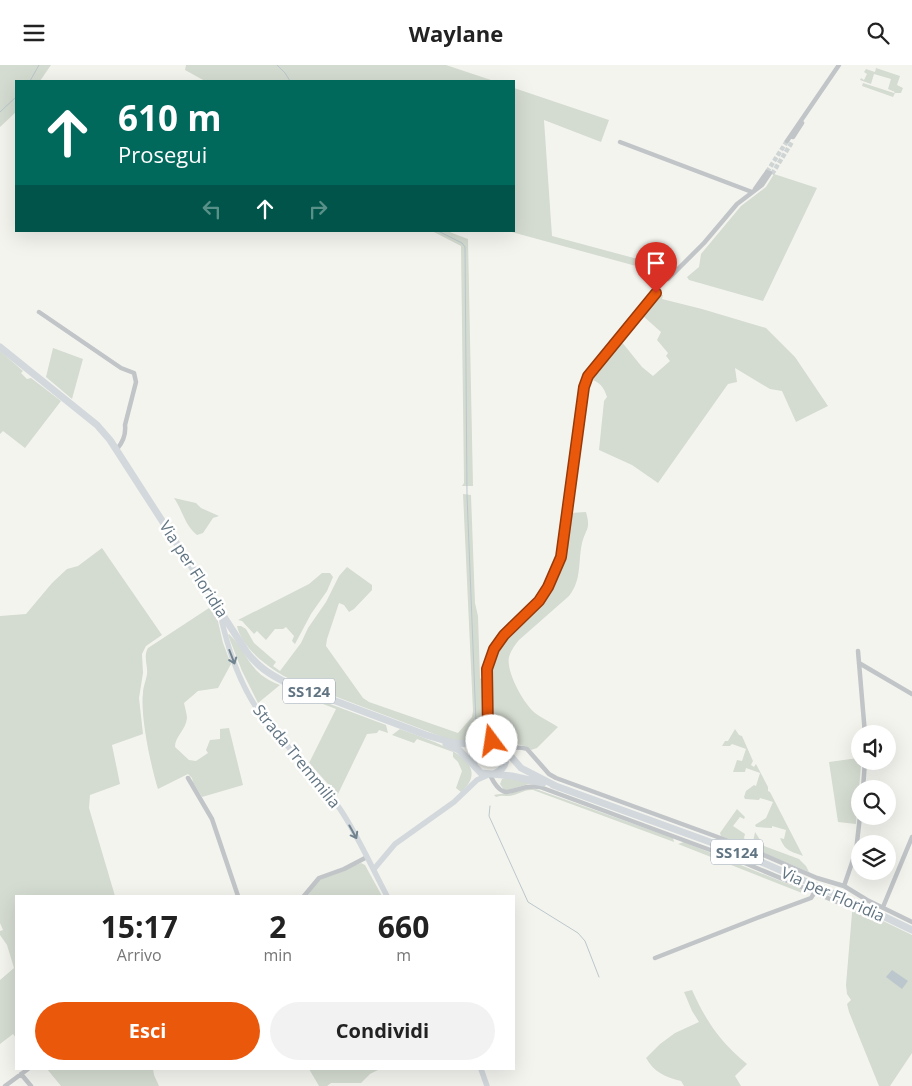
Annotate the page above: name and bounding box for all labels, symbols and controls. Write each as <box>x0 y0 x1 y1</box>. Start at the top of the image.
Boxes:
text: Waylane <box>409 18 503 48</box>
icon: menu <box>20 19 48 47</box>
icon: search <box>864 19 892 47</box>
text: 610 m <box>118 94 222 141</box>
icon: ahead <box>35 100 100 165</box>
text: Prosegui <box>118 139 207 169</box>
icon: left <box>198 195 226 223</box>
icon: ahead <box>251 195 279 223</box>
icon: right <box>304 195 332 223</box>
pin <box>635 242 677 293</box>
icon: arrive <box>642 249 670 277</box>
street label: Via per Floridia <box>154 516 234 622</box>
one-way arrow <box>228 648 237 664</box>
road number: SS124 <box>283 679 335 703</box>
street label: Strada Tremmilia <box>248 699 346 813</box>
position arrow <box>465 714 517 766</box>
map controls <box>851 725 896 880</box>
button: sound <box>851 725 896 770</box>
button: search <box>851 780 896 825</box>
one-way arrow <box>349 825 359 839</box>
button: layers <box>851 835 896 880</box>
road number: SS124 <box>711 839 763 865</box>
street label: Via per Floridia <box>778 861 888 927</box>
text: 15:17 <box>101 906 178 947</box>
text: 2 <box>269 906 286 947</box>
text: 660 <box>378 906 429 947</box>
text: Arrivo <box>117 944 162 966</box>
text: min <box>264 944 292 966</box>
text: m <box>396 944 411 966</box>
button: Esci <box>35 1002 260 1060</box>
button: Condividi <box>270 1002 495 1060</box>

